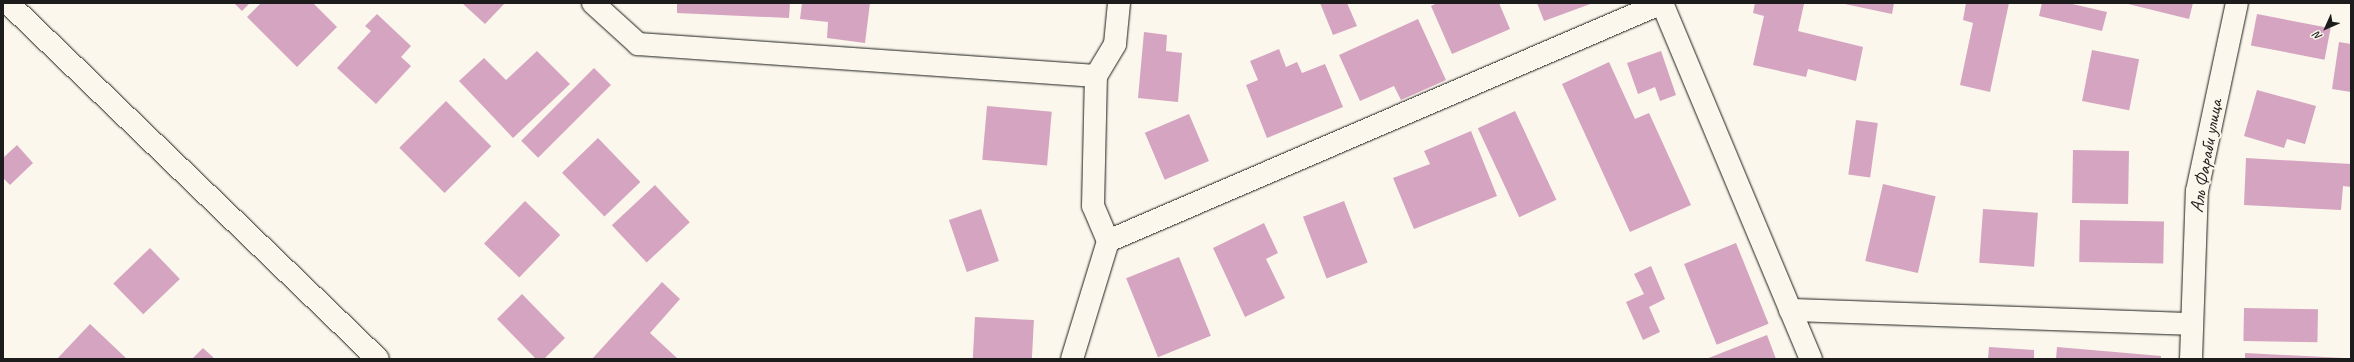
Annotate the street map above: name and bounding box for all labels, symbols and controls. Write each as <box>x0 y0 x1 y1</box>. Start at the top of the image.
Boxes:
north arrow <box>2306 8 2346 48</box>
text: N <box>2310 29 2325 44</box>
street label: Аль Фараби улица <box>2186 98 2228 214</box>

